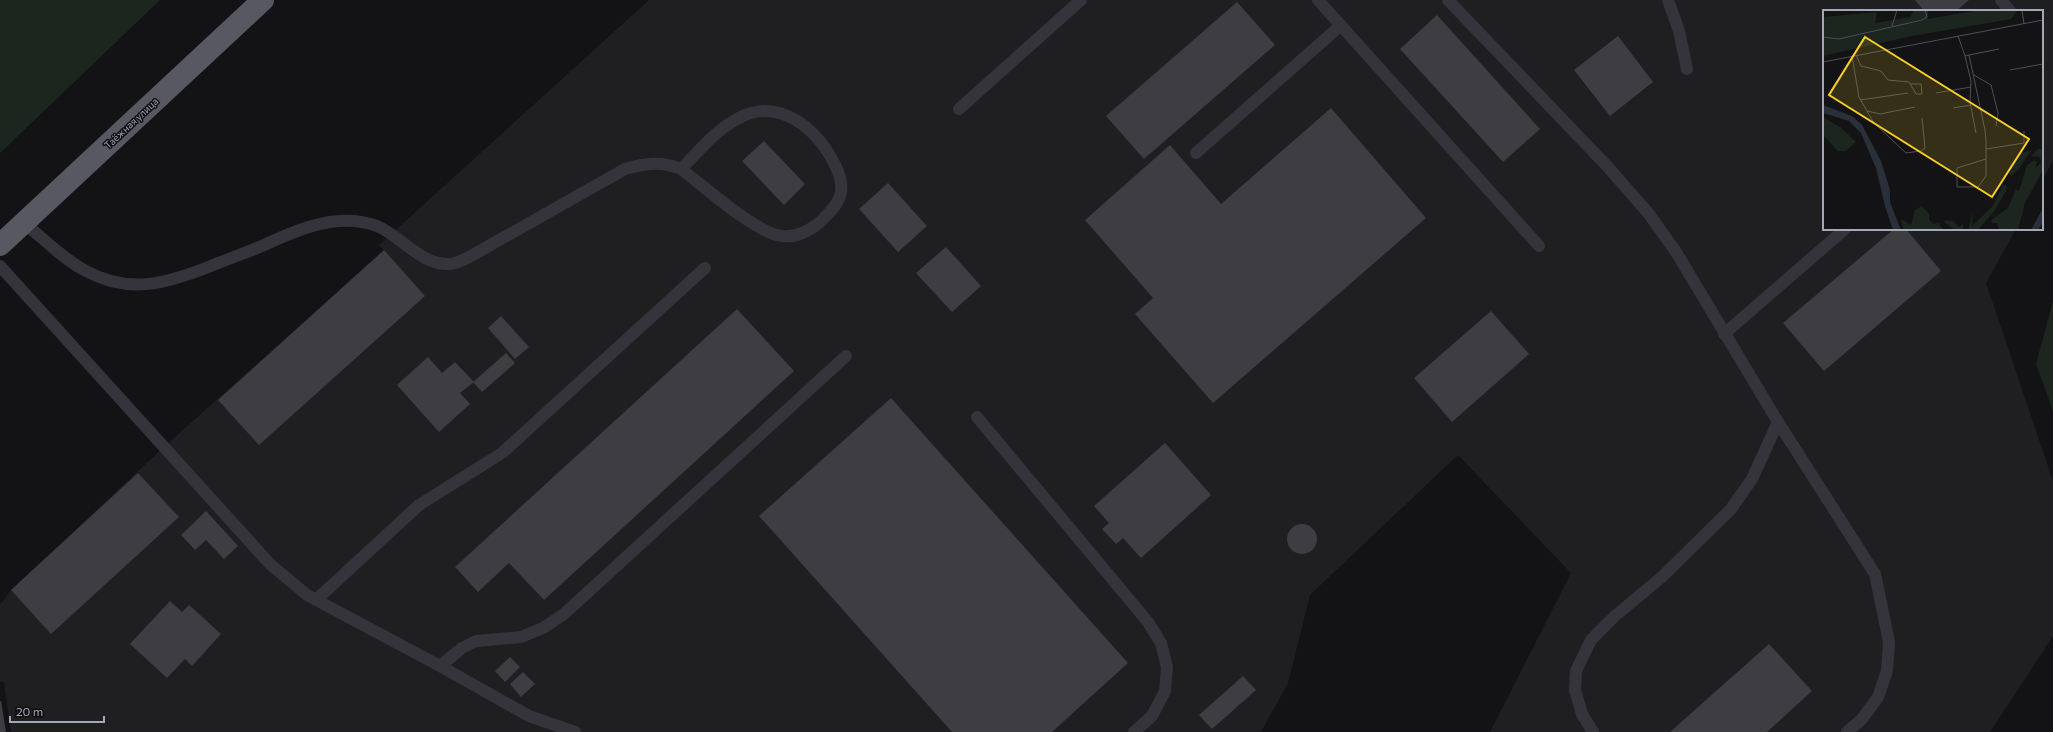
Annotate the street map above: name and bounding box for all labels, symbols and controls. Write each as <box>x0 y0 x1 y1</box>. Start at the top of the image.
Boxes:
inset map <box>1823 10 2043 230</box>
street label: Таёжная улица <box>102 95 160 151</box>
scale bar <box>10 698 104 724</box>
text: 20 m <box>16 704 43 718</box>

